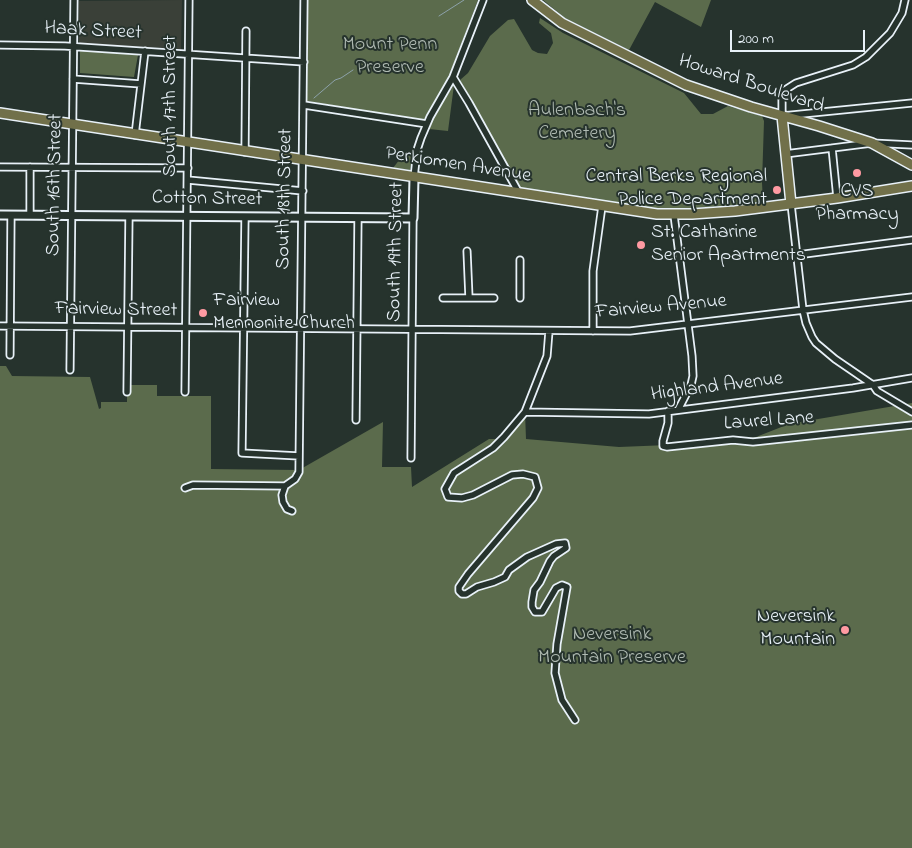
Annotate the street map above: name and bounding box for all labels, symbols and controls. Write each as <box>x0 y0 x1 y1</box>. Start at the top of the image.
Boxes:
street label: Haak Street <box>44 17 142 47</box>
scale bar <box>732 20 867 52</box>
text: 200 m <box>738 28 774 50</box>
park label: Mount Penn Preserve <box>343 34 437 81</box>
street label: South 17th Street <box>160 35 184 177</box>
street label: Howard Boulevard <box>675 50 827 120</box>
park label: Aulenbach's Cemetery <box>528 100 626 147</box>
street label: South 16th Street <box>43 113 69 257</box>
street label: South 18th Street <box>273 128 299 270</box>
street label: Perkiomen Avenue <box>383 143 533 189</box>
place label: Central Berks Regional Police Department <box>586 166 767 213</box>
marker: CVS Pharmacy <box>851 167 863 179</box>
place label: CVS Pharmacy <box>815 181 899 228</box>
street label: South 19th Street <box>384 182 410 322</box>
marker: Central Berks Regional Police Department <box>771 184 783 196</box>
street label: Cotton Street <box>152 187 262 213</box>
place label: St. Catharine Senior Apartments <box>651 222 806 269</box>
marker: St. Catharine Senior Apartments <box>635 239 647 251</box>
place label: Fairview Mennonite Church <box>213 290 355 337</box>
street label: Fairview Avenue <box>594 290 728 326</box>
street label: Fairview Street <box>55 298 177 324</box>
marker: Fairview Mennonite Church <box>197 307 209 319</box>
street label: Highland Avenue <box>650 368 784 408</box>
street label: Laurel Lane <box>723 407 815 437</box>
place label: Neversink Mountain <box>757 606 835 653</box>
park label: Neversink Mountain Preserve <box>538 624 686 671</box>
marker: Neversink Mountain <box>839 624 851 636</box>

